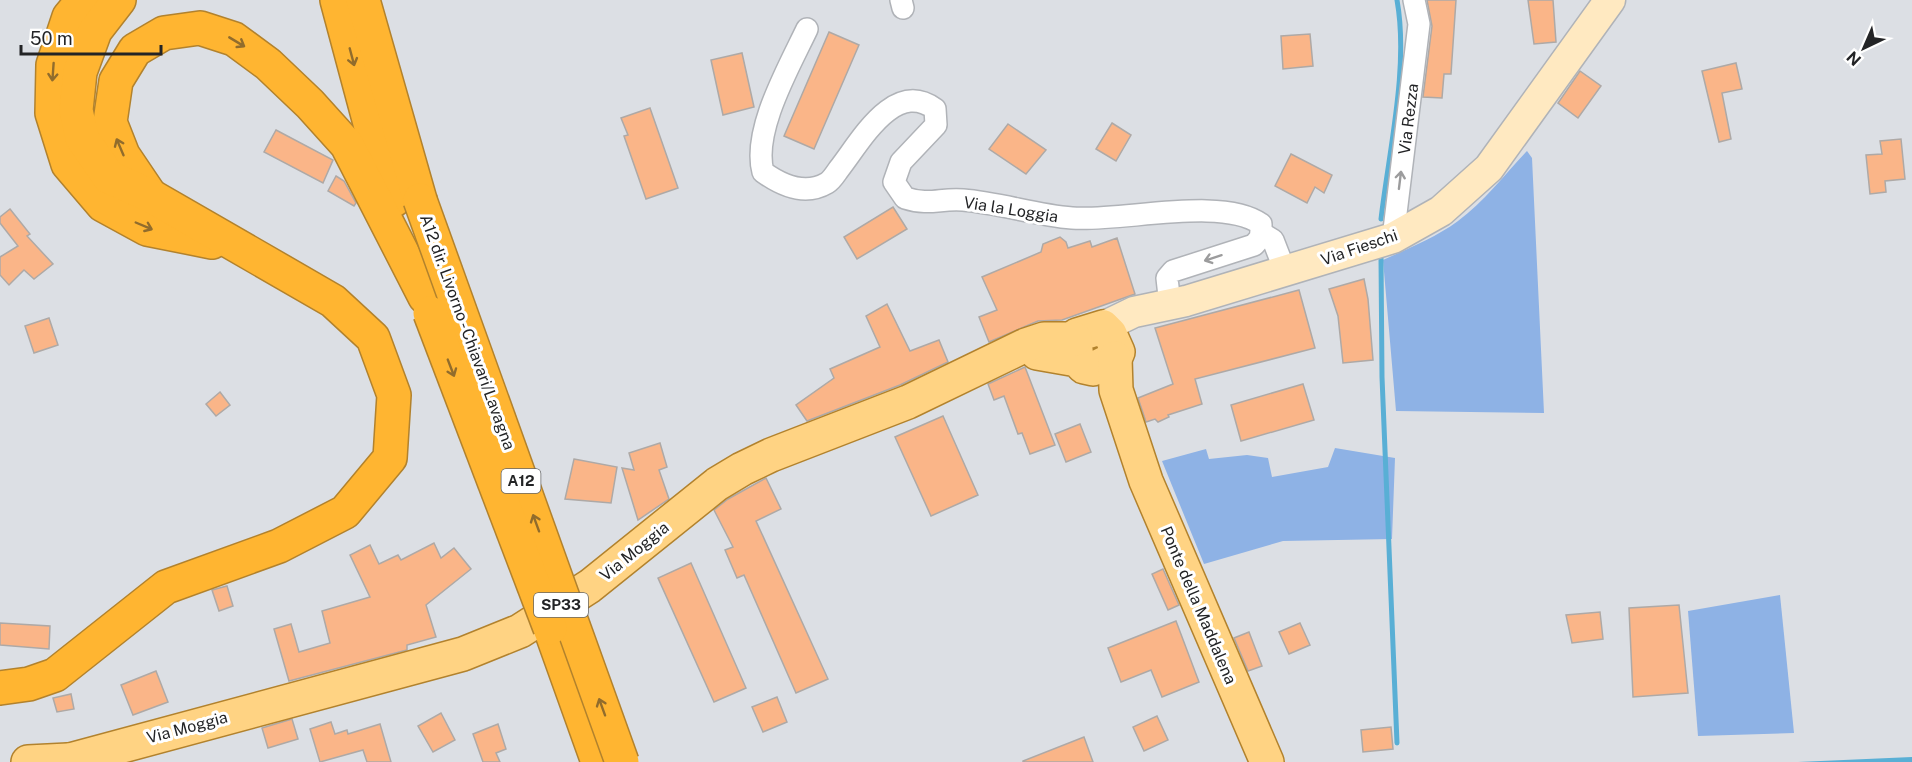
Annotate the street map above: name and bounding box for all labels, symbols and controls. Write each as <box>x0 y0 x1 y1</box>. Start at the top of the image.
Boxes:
scale bar <box>21 18 160 56</box>
north arrow <box>1834 18 1894 78</box>
text: 50 m <box>30 28 73 49</box>
one-way arrow <box>229 36 246 49</box>
one-way arrow <box>347 47 358 66</box>
text: N <box>1843 47 1865 70</box>
one-way arrow <box>47 62 58 81</box>
street label: Via Rezza <box>1395 82 1422 156</box>
one-way arrow <box>114 139 125 157</box>
one-way arrow <box>1395 170 1406 190</box>
street label: Via la Loggia <box>962 193 1060 226</box>
street label: A12 dir. Livorno - Chiavari/Lavagna <box>416 212 519 452</box>
one-way arrow <box>135 222 153 233</box>
street label: Via Fieschi <box>1318 225 1400 269</box>
one-way arrow <box>1204 254 1223 265</box>
one-way arrow <box>446 358 457 376</box>
road number: A12 <box>502 469 540 493</box>
one-way arrow <box>530 515 541 533</box>
street label: Via Moggia <box>596 518 673 585</box>
street label: Ponte della Maddalena <box>1157 523 1240 687</box>
road number: SP33 <box>534 593 588 617</box>
one-way arrow <box>596 698 607 717</box>
street label: Via Moggia <box>145 708 230 747</box>

